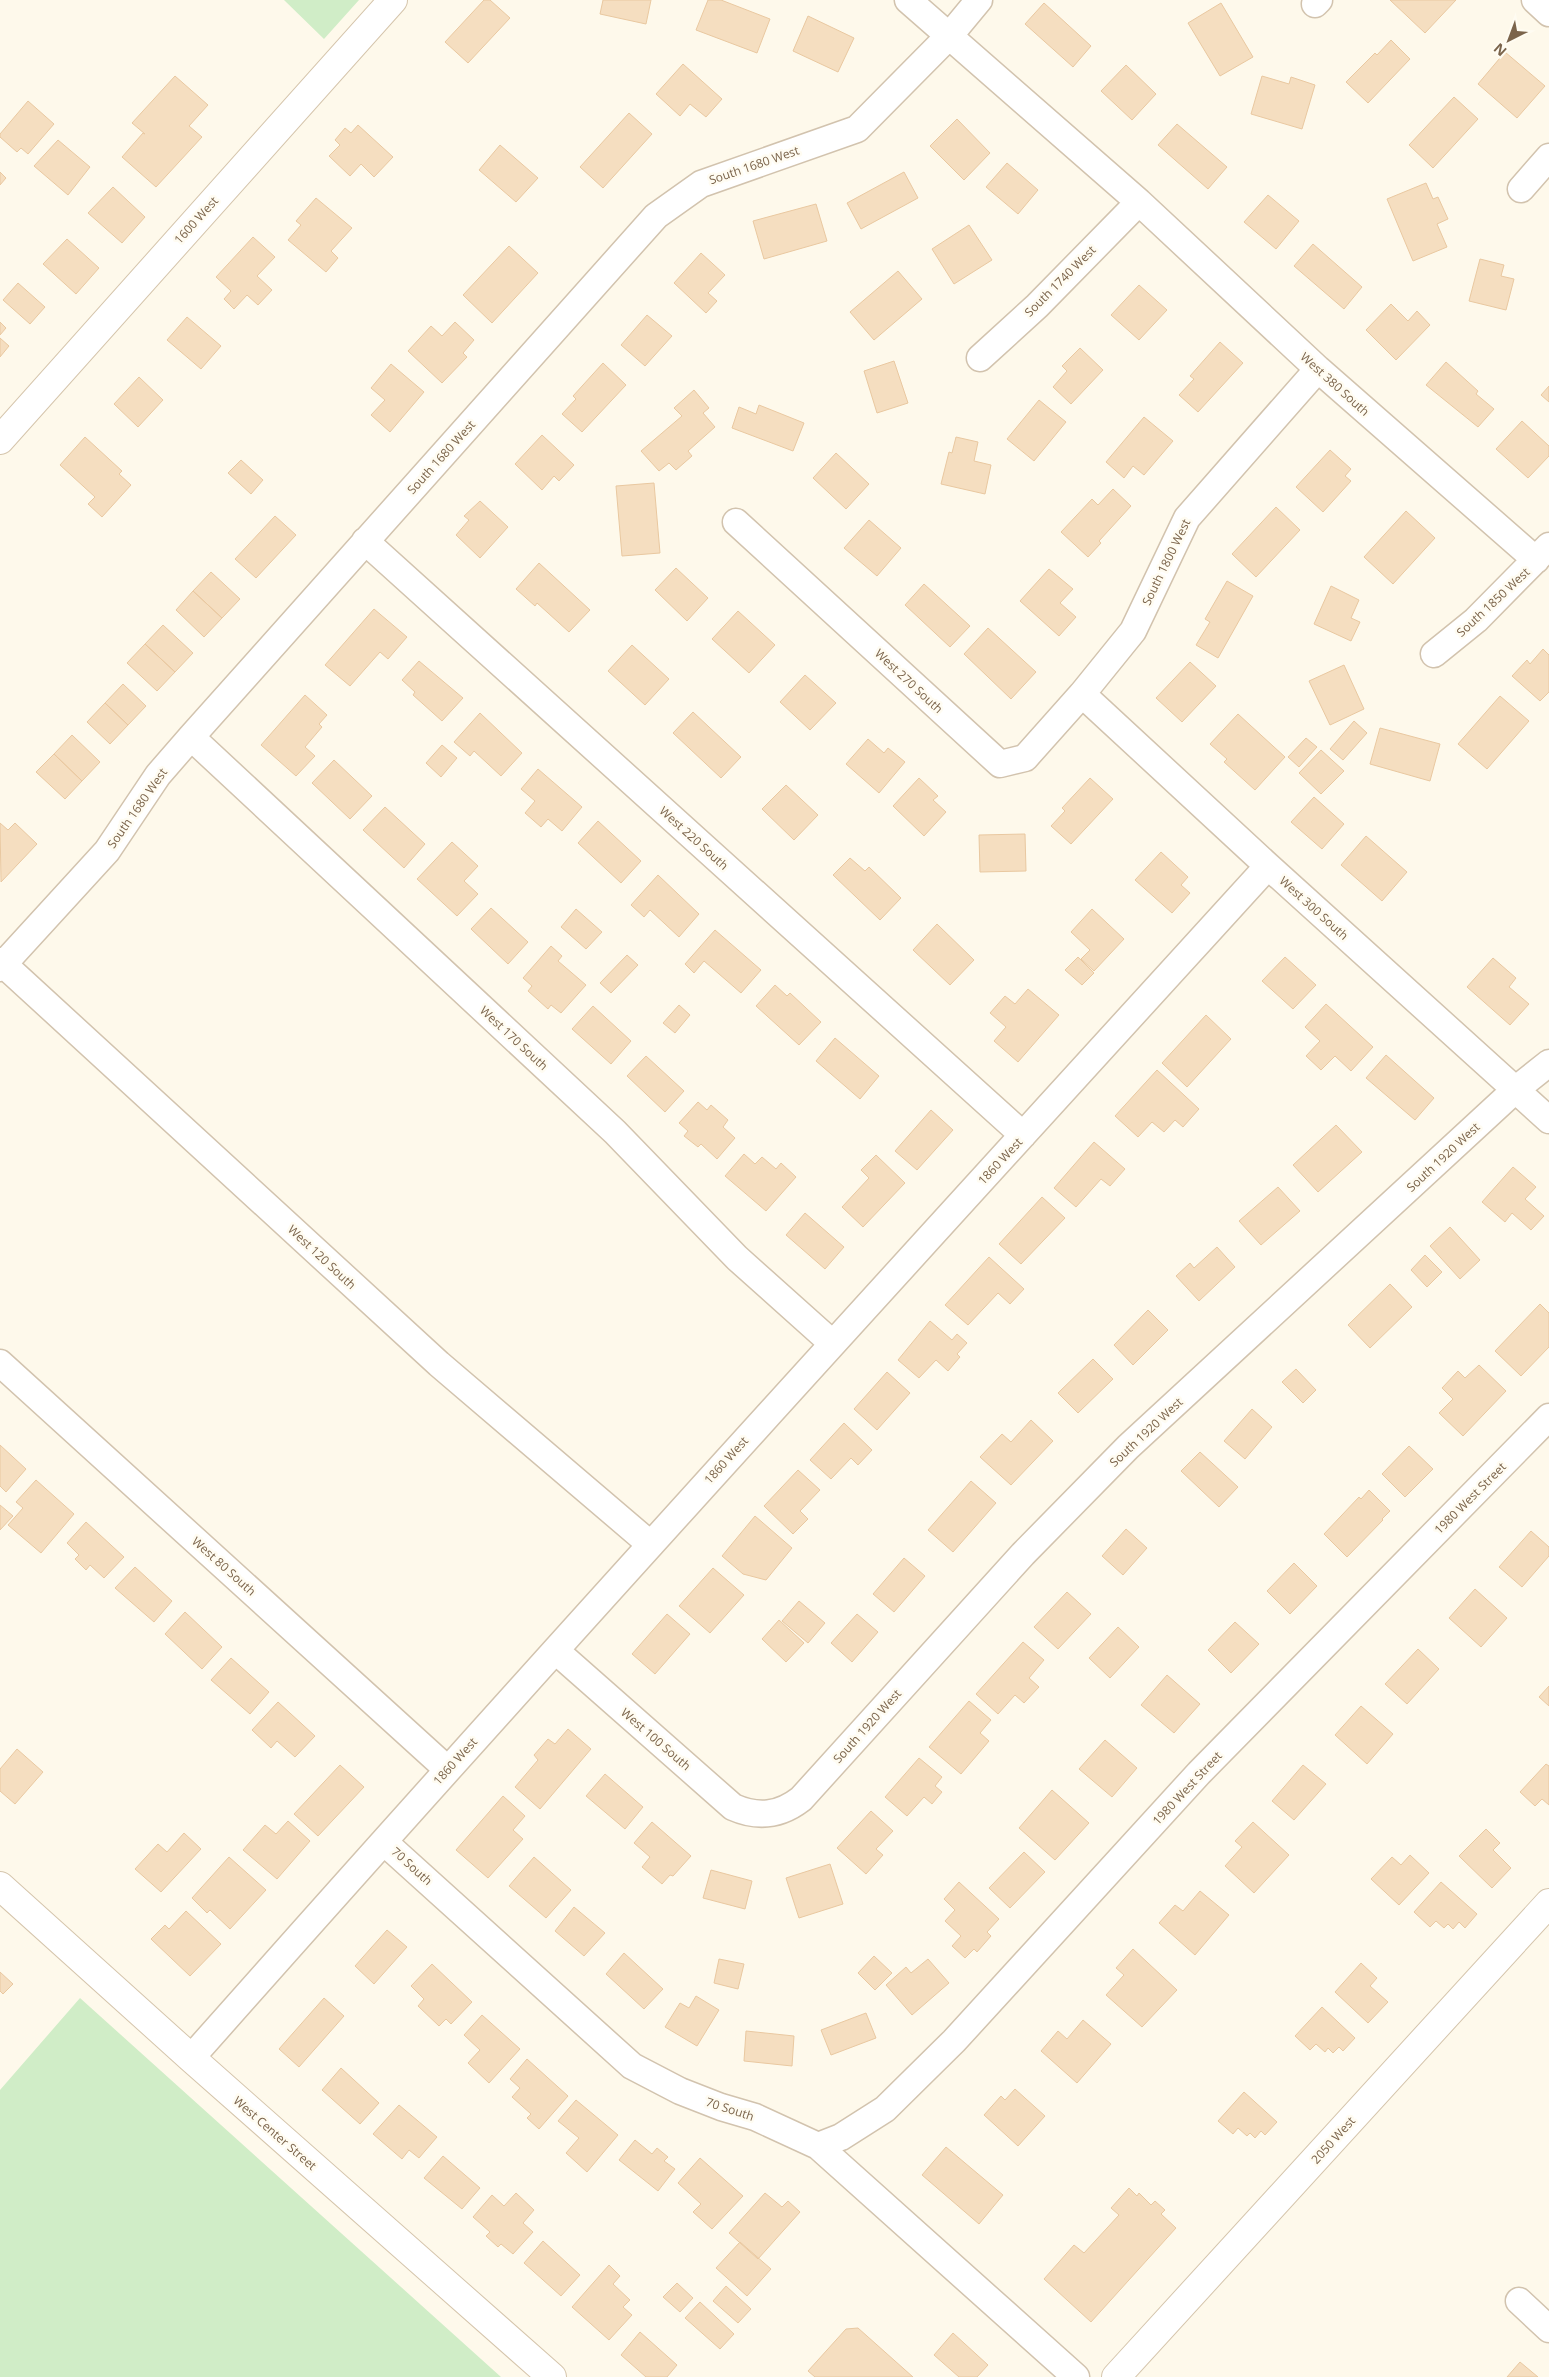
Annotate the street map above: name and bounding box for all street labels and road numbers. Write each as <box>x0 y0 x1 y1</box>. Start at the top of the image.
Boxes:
street label: South 1680 West <box>707 142 801 188</box>
street label: 1600 West <box>170 193 222 247</box>
street label: South 1740 West <box>1021 242 1099 320</box>
street label: West 380 South <box>1297 348 1373 420</box>
street label: South 1680 West <box>403 416 479 498</box>
street label: South 1800 West <box>1138 516 1194 608</box>
street label: South 1850 West <box>1453 564 1533 640</box>
street label: West 270 South <box>871 645 947 717</box>
street label: South 1680 West <box>103 765 171 851</box>
street label: West 220 South <box>656 802 732 874</box>
street label: West 300 South <box>1276 872 1352 944</box>
street label: West 170 South <box>476 1002 552 1074</box>
street label: South 1920 West <box>1403 1119 1483 1195</box>
street label: 1860 West <box>974 1134 1026 1188</box>
street label: West 120 South <box>284 1221 360 1293</box>
street label: South 1920 West <box>1106 1394 1186 1470</box>
street label: 1860 West <box>700 1433 752 1487</box>
street label: 1980 West Street <box>1430 1458 1510 1538</box>
street label: West 80 South <box>188 1533 260 1599</box>
street label: South 1920 West <box>829 1685 905 1767</box>
street label: West 100 South <box>617 1704 695 1774</box>
street label: 1860 West <box>429 1734 481 1788</box>
street label: 1980 West Street <box>1148 1747 1226 1829</box>
street label: 70 South <box>388 1843 436 1889</box>
street label: West Center Street <box>230 2092 320 2174</box>
street label: 70 South <box>704 2093 756 2125</box>
street label: 2050 West <box>1307 2113 1359 2167</box>

